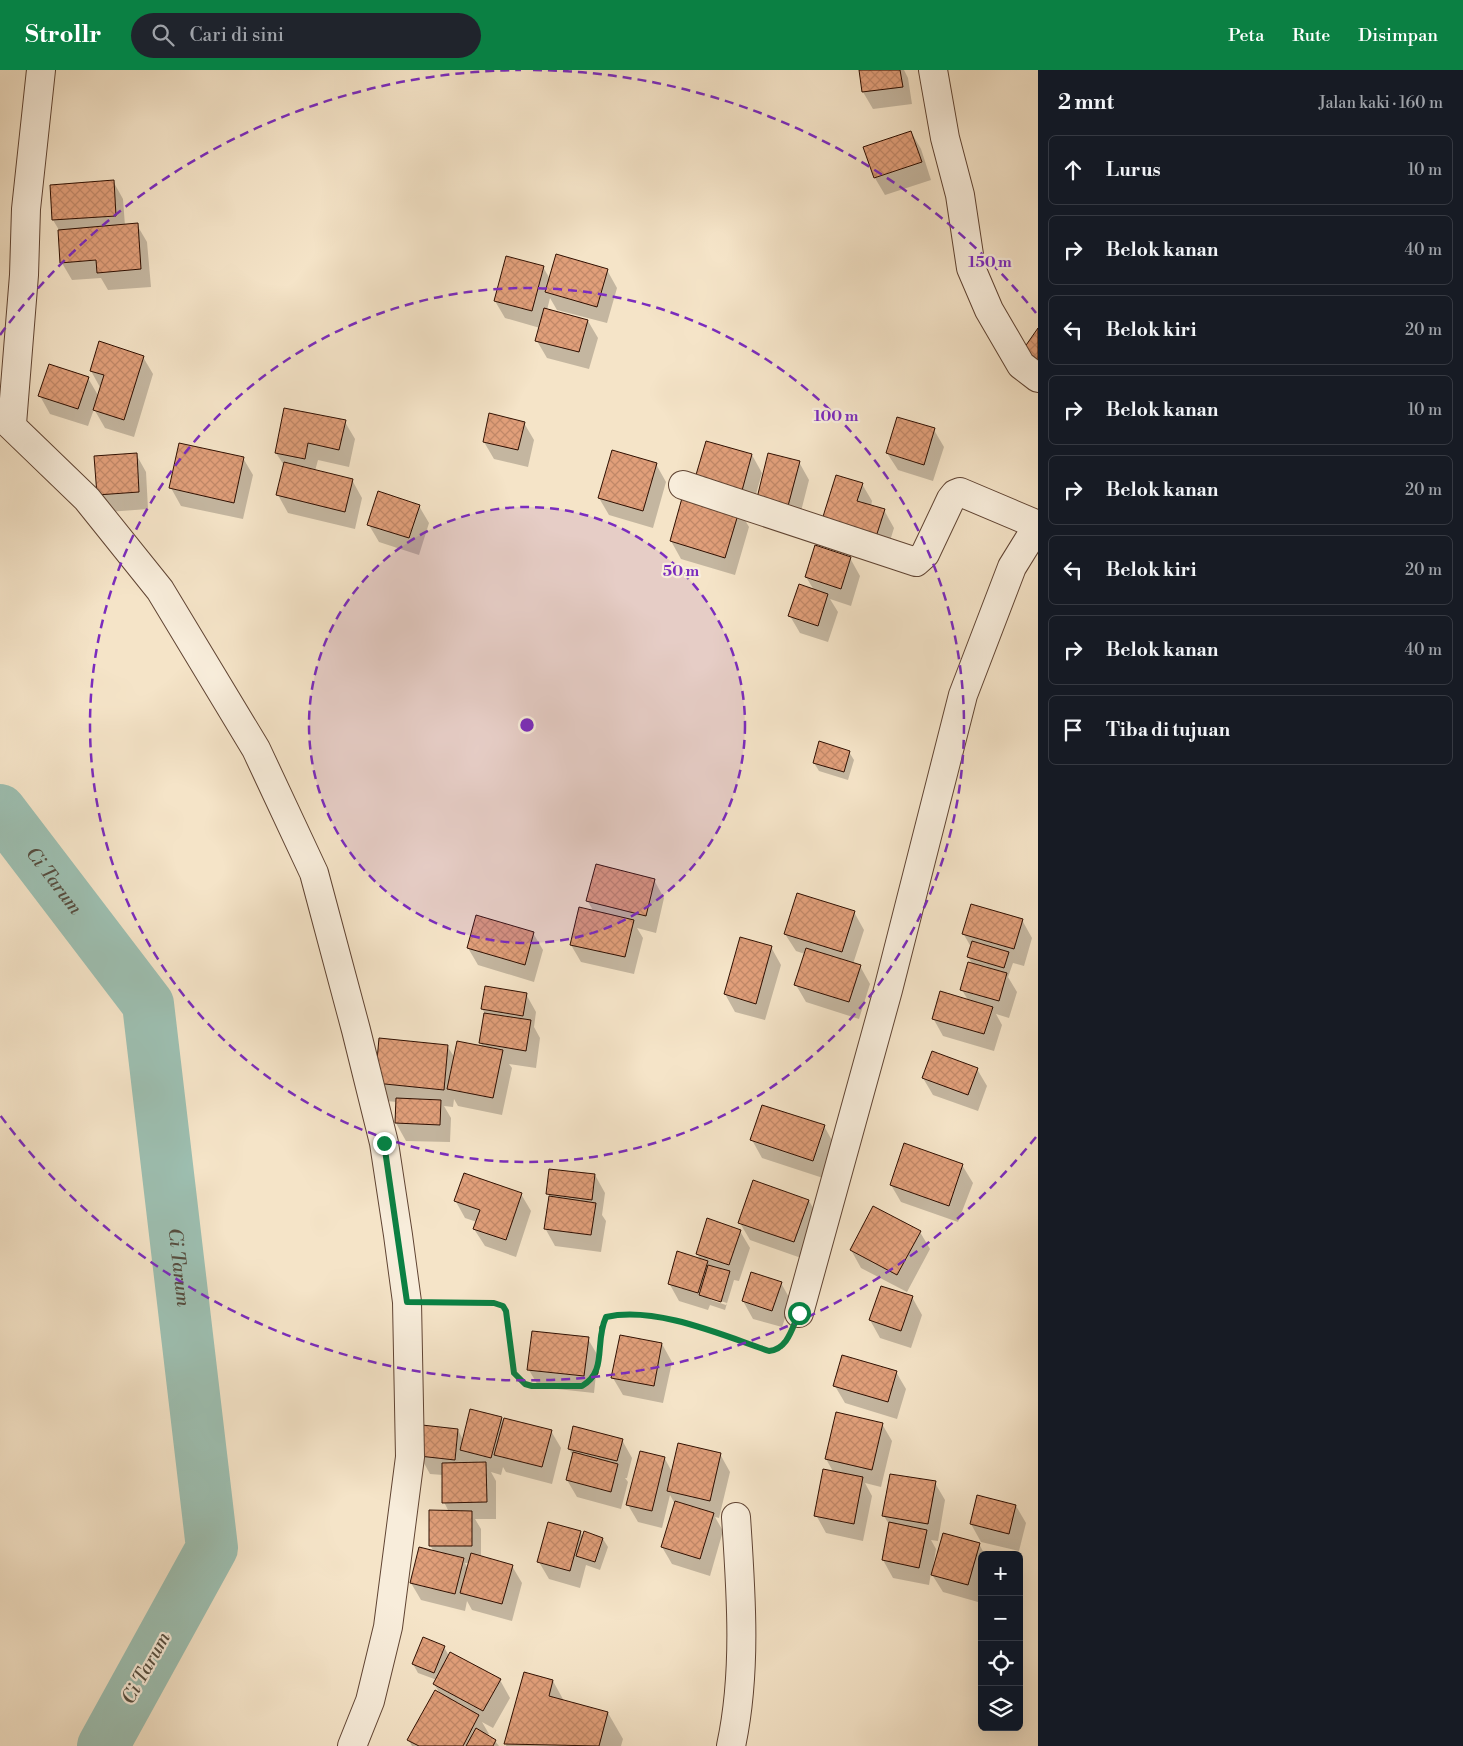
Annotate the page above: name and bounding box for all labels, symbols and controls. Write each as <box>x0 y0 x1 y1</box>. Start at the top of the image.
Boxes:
search box <box>131 13 481 58</box>
text: Strollr <box>25 20 101 50</box>
icon: search <box>149 21 177 49</box>
text: Cari di sini <box>189 23 284 47</box>
text: Peta <box>1228 24 1264 47</box>
text: Rute <box>1292 24 1330 47</box>
text: Disimpan <box>1358 24 1438 47</box>
text: 2 mnt <box>1058 90 1114 116</box>
text: Jalan kaki · 160 m <box>1319 93 1443 113</box>
icon: ahead <box>1059 156 1087 184</box>
text: Lurus <box>1106 158 1161 182</box>
text: 10 m <box>1408 160 1442 180</box>
icon: right <box>1059 236 1087 264</box>
text: Belok kanan <box>1106 238 1219 262</box>
text: 40 m <box>1405 240 1442 260</box>
text: 150 m <box>968 253 1012 272</box>
icon: left <box>1059 316 1087 344</box>
text: Belok kiri <box>1106 318 1196 342</box>
text: 20 m <box>1405 320 1442 340</box>
icon: right <box>1059 396 1087 424</box>
text: Belok kanan <box>1106 398 1219 422</box>
text: 10 m <box>1408 400 1442 420</box>
text: 100 m <box>814 407 859 426</box>
icon: right <box>1059 476 1087 504</box>
text: Belok kanan <box>1106 478 1219 502</box>
text: 20 m <box>1405 480 1442 500</box>
icon: left <box>1059 556 1087 584</box>
text: Belok kiri <box>1106 558 1196 582</box>
text: 20 m <box>1405 560 1442 580</box>
text: 50 m <box>663 562 699 581</box>
icon: right <box>1059 636 1087 664</box>
text: Belok kanan <box>1106 638 1219 662</box>
text: 40 m <box>1405 640 1442 660</box>
centre of rings <box>518 716 536 734</box>
icon: arrive <box>1059 716 1087 744</box>
text: Tiba di tujuan <box>1106 718 1230 742</box>
water label: Ci Tarum <box>20 842 88 920</box>
route end <box>373 1132 396 1155</box>
water label: Ci Tarum <box>162 1227 196 1308</box>
route start <box>788 1302 811 1325</box>
map controls <box>978 1551 1023 1731</box>
button: + <box>978 1551 1023 1596</box>
button: − <box>978 1596 1023 1641</box>
water label: Ci Tarum <box>116 1627 176 1708</box>
button: locate <box>978 1641 1023 1686</box>
button: layers <box>978 1686 1023 1731</box>

